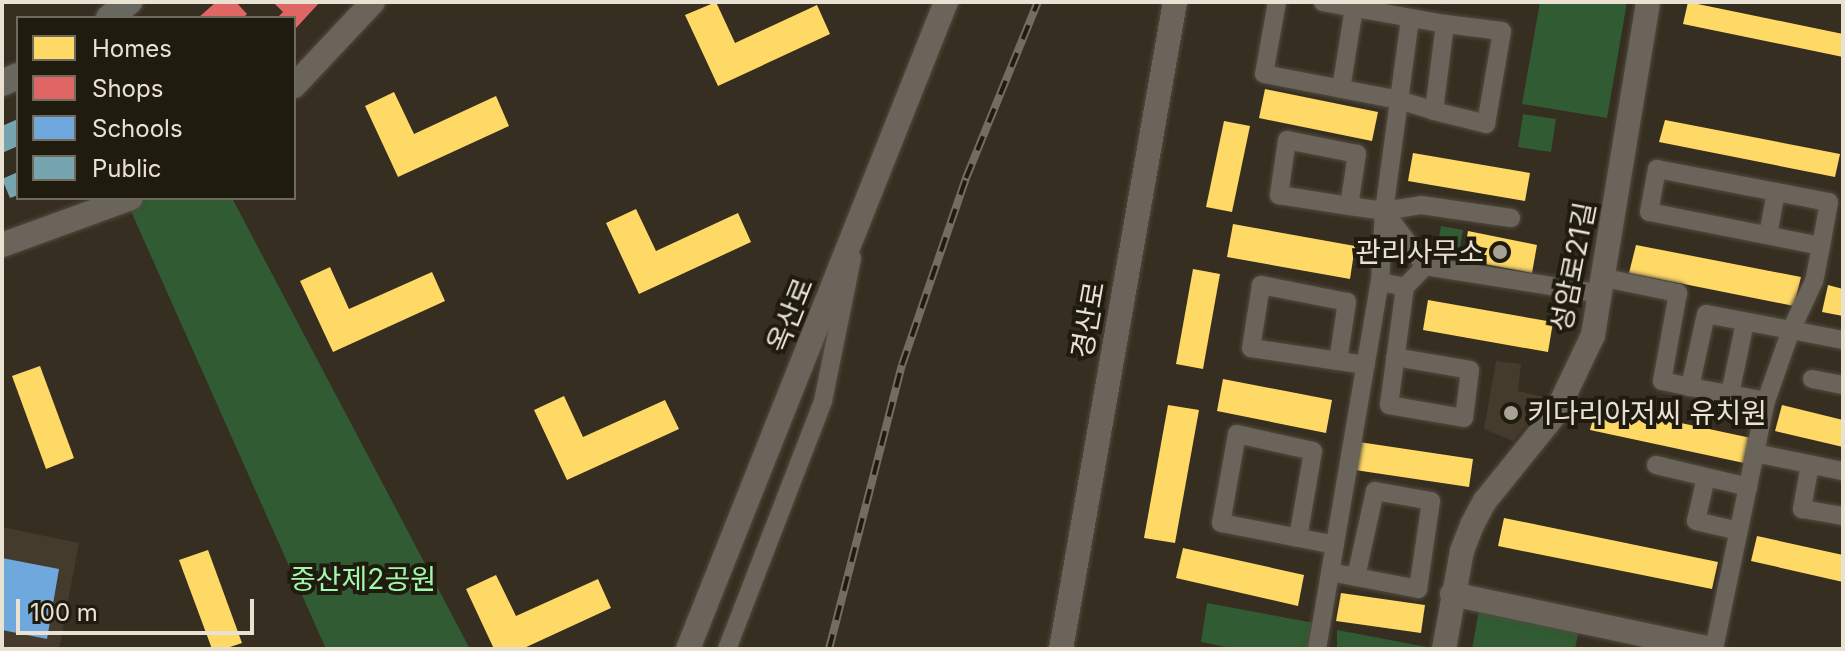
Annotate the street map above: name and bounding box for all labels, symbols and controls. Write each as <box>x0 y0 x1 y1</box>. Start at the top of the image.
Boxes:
legend <box>16 16 296 200</box>
text: Homes <box>92 34 172 63</box>
text: Shops <box>92 74 163 103</box>
text: Schools <box>92 114 183 143</box>
text: Public <box>92 154 162 183</box>
street label: 성암로21길 <box>1544 199 1602 335</box>
place label: 관리사무소 <box>1355 235 1484 269</box>
marker: 관리사무소 <box>1491 243 1509 261</box>
street label: 옥산로 <box>760 273 820 357</box>
street label: 경산로 <box>1065 279 1111 361</box>
place label: 키다리아저씨 유치원 <box>1527 396 1767 430</box>
marker: 키다리아저씨 유치원 <box>1502 404 1520 422</box>
park label: 중산제2공원 <box>290 562 436 596</box>
scale bar <box>20 583 258 633</box>
text: 100 m <box>30 598 98 627</box>

